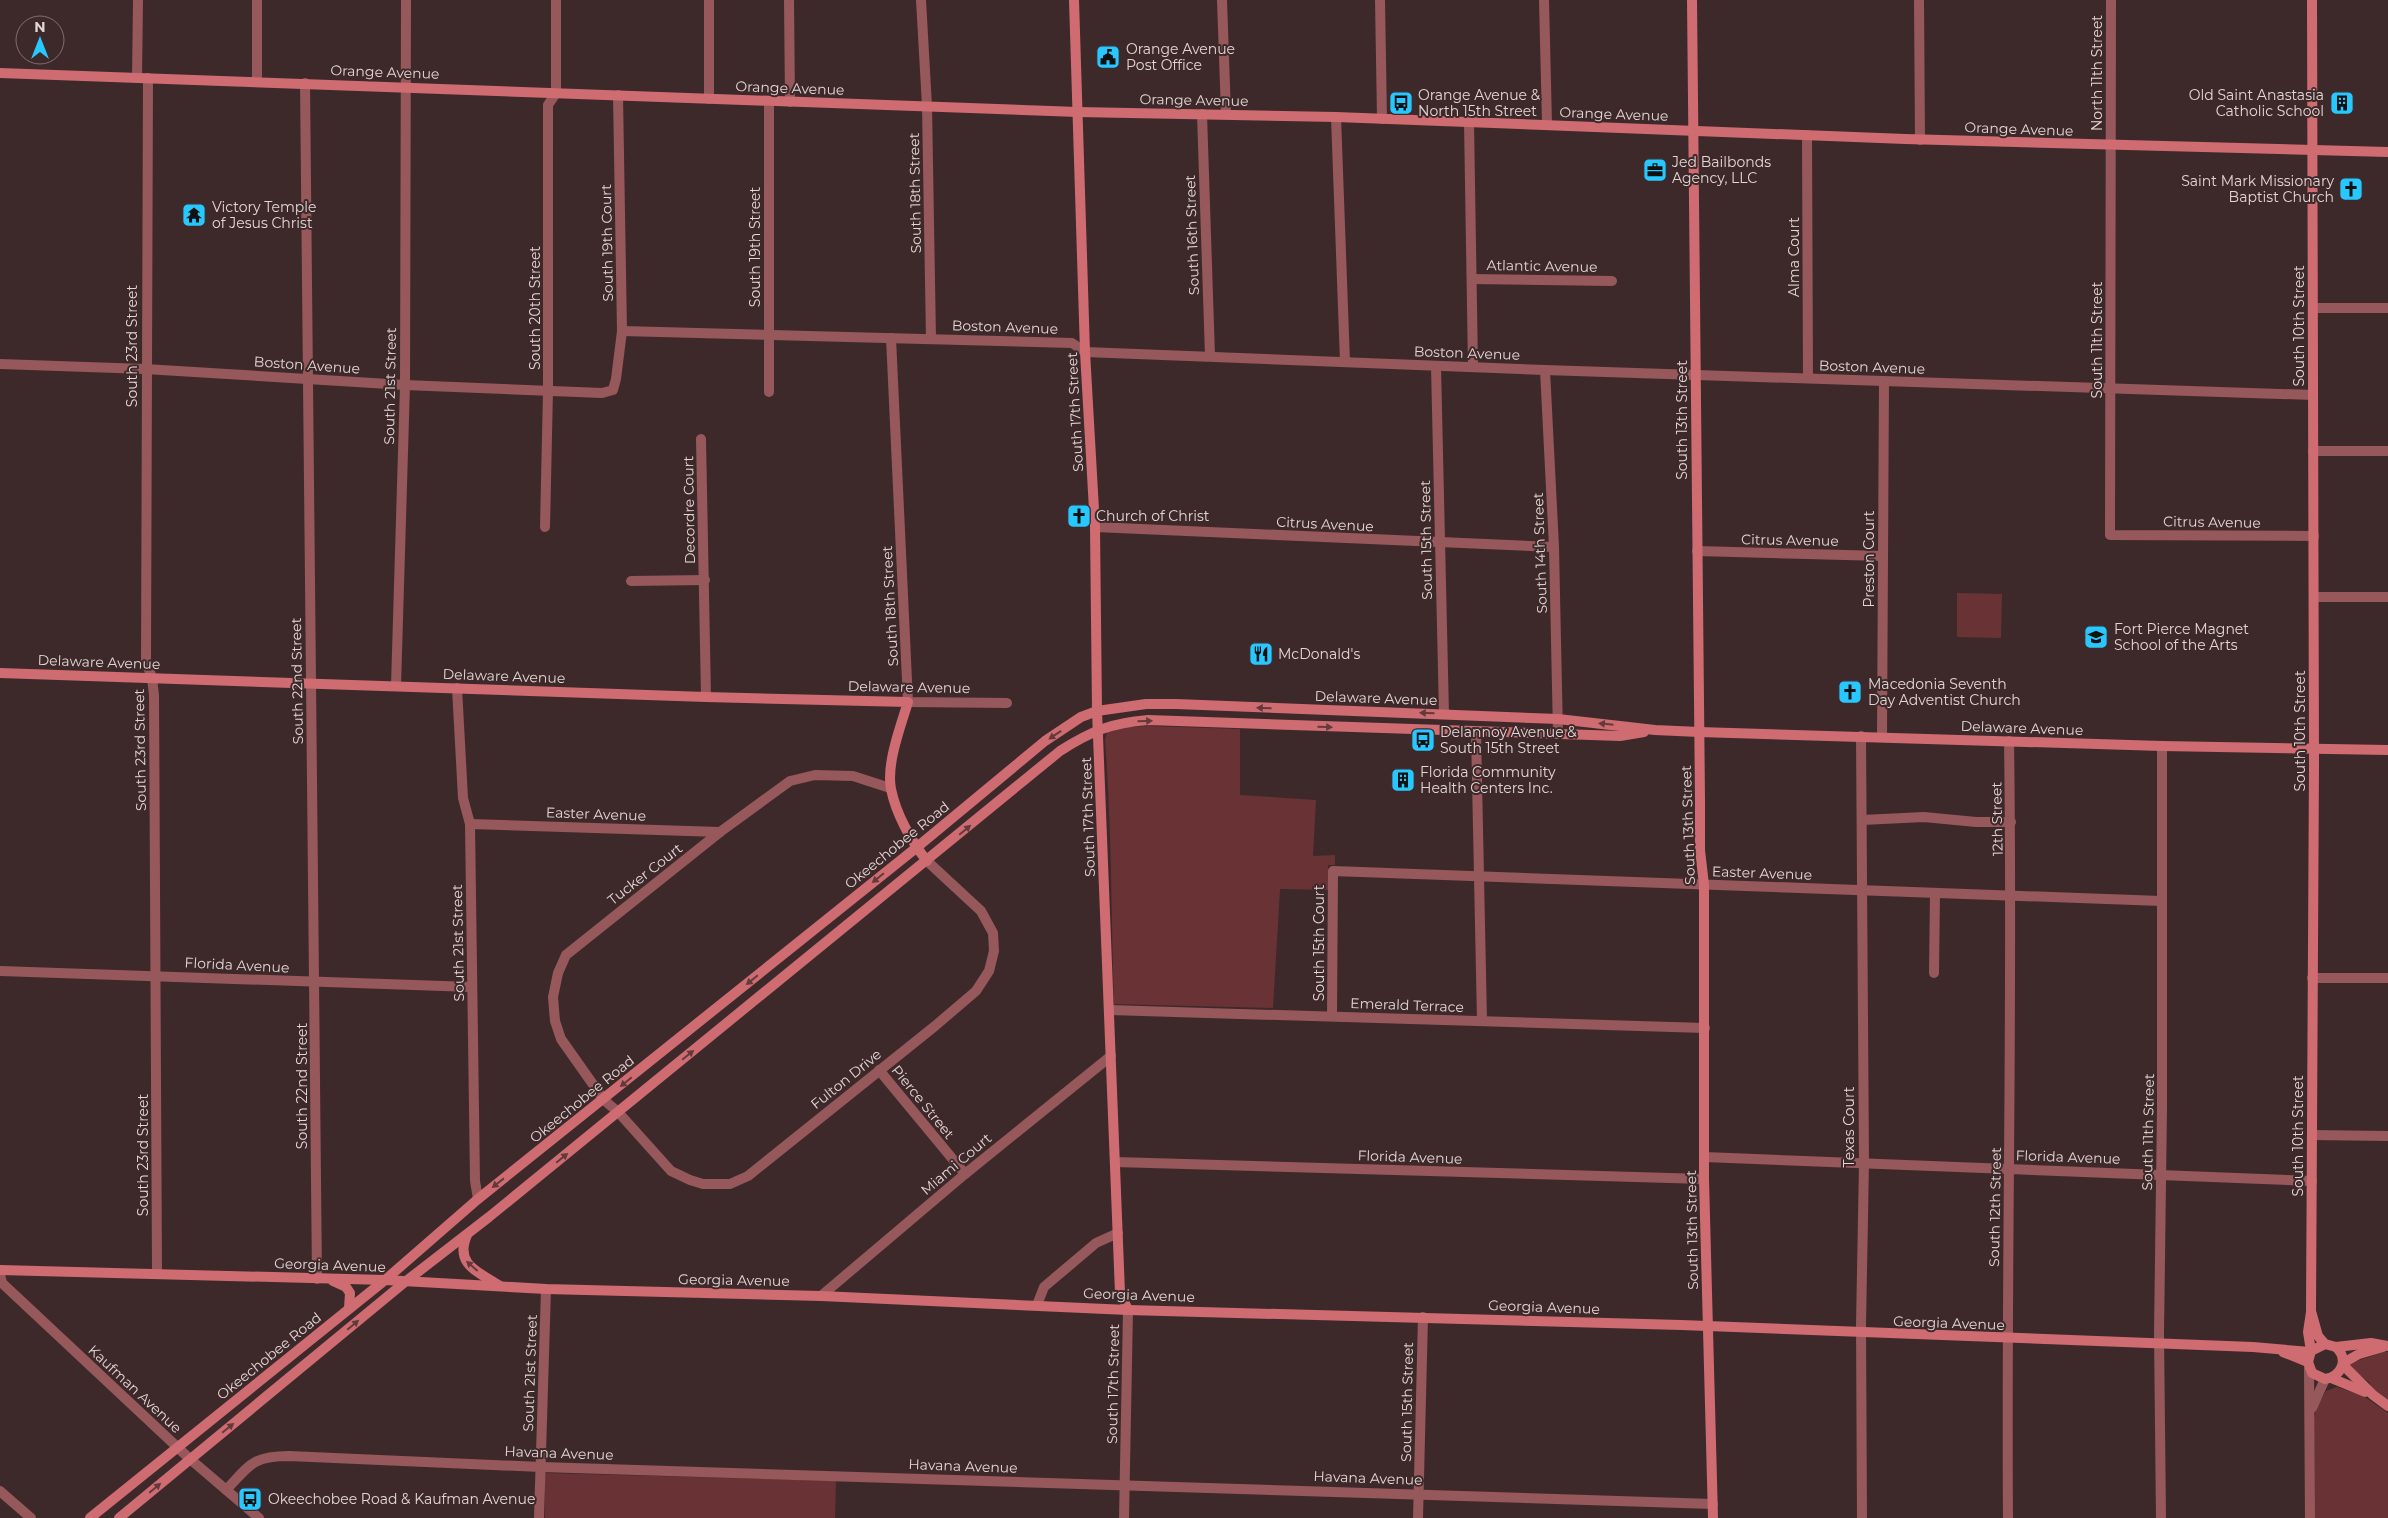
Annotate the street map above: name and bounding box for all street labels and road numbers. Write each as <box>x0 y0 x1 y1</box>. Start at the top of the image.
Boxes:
street label: North 11th Street <box>2088 15 2106 131</box>
street label: Orange Avenue <box>330 61 440 83</box>
street label: Orange Avenue <box>735 77 845 99</box>
street label: Orange Avenue <box>1139 90 1249 110</box>
street label: Orange Avenue <box>1559 103 1669 125</box>
street label: Orange Avenue <box>1964 118 2074 140</box>
street label: South 18th Street <box>905 132 925 254</box>
street label: South 16th Street <box>1181 174 1203 295</box>
street label: South 19th Court <box>597 184 617 302</box>
street label: South 19th Street <box>746 186 764 307</box>
street label: Alma Court <box>1785 217 1803 297</box>
street label: South 20th Street <box>526 246 544 370</box>
street label: Atlantic Avenue <box>1486 256 1598 276</box>
street label: South 10th Street <box>2290 265 2308 387</box>
street label: South 11th Street <box>2088 281 2106 398</box>
street label: South 23rd Street <box>123 284 141 407</box>
street label: Boston Avenue <box>952 316 1058 338</box>
street label: South 21st Street <box>380 327 400 445</box>
street label: Boston Avenue <box>1414 342 1520 364</box>
street label: South 17th Street <box>1063 351 1087 472</box>
street label: Boston Avenue <box>253 352 361 378</box>
street label: Boston Avenue <box>1819 356 1925 378</box>
street label: South 13th Street <box>1673 360 1691 480</box>
street label: Decordre Court <box>679 455 699 564</box>
street label: South 15th Street <box>1416 480 1436 600</box>
street label: South 14th Street <box>1529 492 1551 614</box>
street label: Preston Court <box>1860 510 1878 608</box>
street label: Citrus Avenue <box>1276 512 1374 536</box>
street label: Citrus Avenue <box>2163 512 2261 532</box>
street label: Citrus Avenue <box>1741 530 1839 550</box>
street label: South 18th Street <box>878 545 902 667</box>
street label: South 22nd Street <box>287 617 307 744</box>
street label: Delaware Avenue <box>37 651 161 673</box>
street label: Delaware Avenue <box>442 665 566 687</box>
street label: South 10th Street <box>2291 670 2309 792</box>
street label: Delaware Avenue <box>848 677 970 697</box>
street label: Delaware Avenue <box>1314 687 1438 709</box>
street label: South 23rd Street <box>130 688 150 811</box>
street label: Delaware Avenue <box>1960 717 2084 739</box>
street label: South 17th Street <box>1077 756 1099 877</box>
street label: South 13th Street <box>1677 765 1699 885</box>
street label: 12th Street <box>1987 781 2007 856</box>
street label: Okeechobee Road <box>841 797 953 893</box>
street label: Easter Avenue <box>546 803 646 825</box>
street label: Tucker Court <box>604 839 686 909</box>
street label: Easter Avenue <box>1712 862 1812 884</box>
street label: South 21st Street <box>448 884 468 1002</box>
street label: South 15th Court <box>1310 884 1328 1001</box>
street label: Florida Avenue <box>184 953 290 977</box>
street label: Emerald Terrace <box>1350 994 1464 1016</box>
street label: South 22nd Street <box>293 1022 311 1149</box>
street label: Fulton Drive <box>807 1045 885 1113</box>
street label: Okeechobee Road <box>526 1051 638 1147</box>
street label: Pierce Street <box>888 1061 958 1143</box>
street label: South 11th Street <box>2138 1073 2158 1191</box>
street label: South 10th Street <box>2289 1075 2307 1197</box>
street label: Texas Court <box>1840 1086 1858 1167</box>
street label: South 23rd Street <box>134 1093 152 1216</box>
street label: Miami Court <box>917 1129 995 1199</box>
street label: Florida Avenue <box>1357 1146 1463 1168</box>
street label: Florida Avenue <box>2015 1146 2121 1168</box>
street label: South 12th Street <box>1985 1147 2005 1267</box>
street label: South 13th Street <box>1682 1170 1702 1290</box>
street label: Georgia Avenue <box>274 1254 386 1276</box>
street label: Georgia Avenue <box>678 1270 790 1290</box>
street label: Georgia Avenue <box>1083 1284 1195 1306</box>
street label: Georgia Avenue <box>1488 1296 1600 1318</box>
street label: Okeechobee Road <box>213 1308 325 1404</box>
street label: Georgia Avenue <box>1893 1312 2005 1334</box>
street label: South 21st Street <box>519 1314 541 1432</box>
street label: South 17th Street <box>1103 1324 1123 1444</box>
street label: Kaufman Avenue <box>85 1341 185 1437</box>
street label: South 15th Street <box>1397 1342 1417 1462</box>
street label: Havana Avenue <box>504 1442 614 1464</box>
street label: Havana Avenue <box>908 1455 1018 1477</box>
street label: Havana Avenue <box>1313 1467 1423 1489</box>

